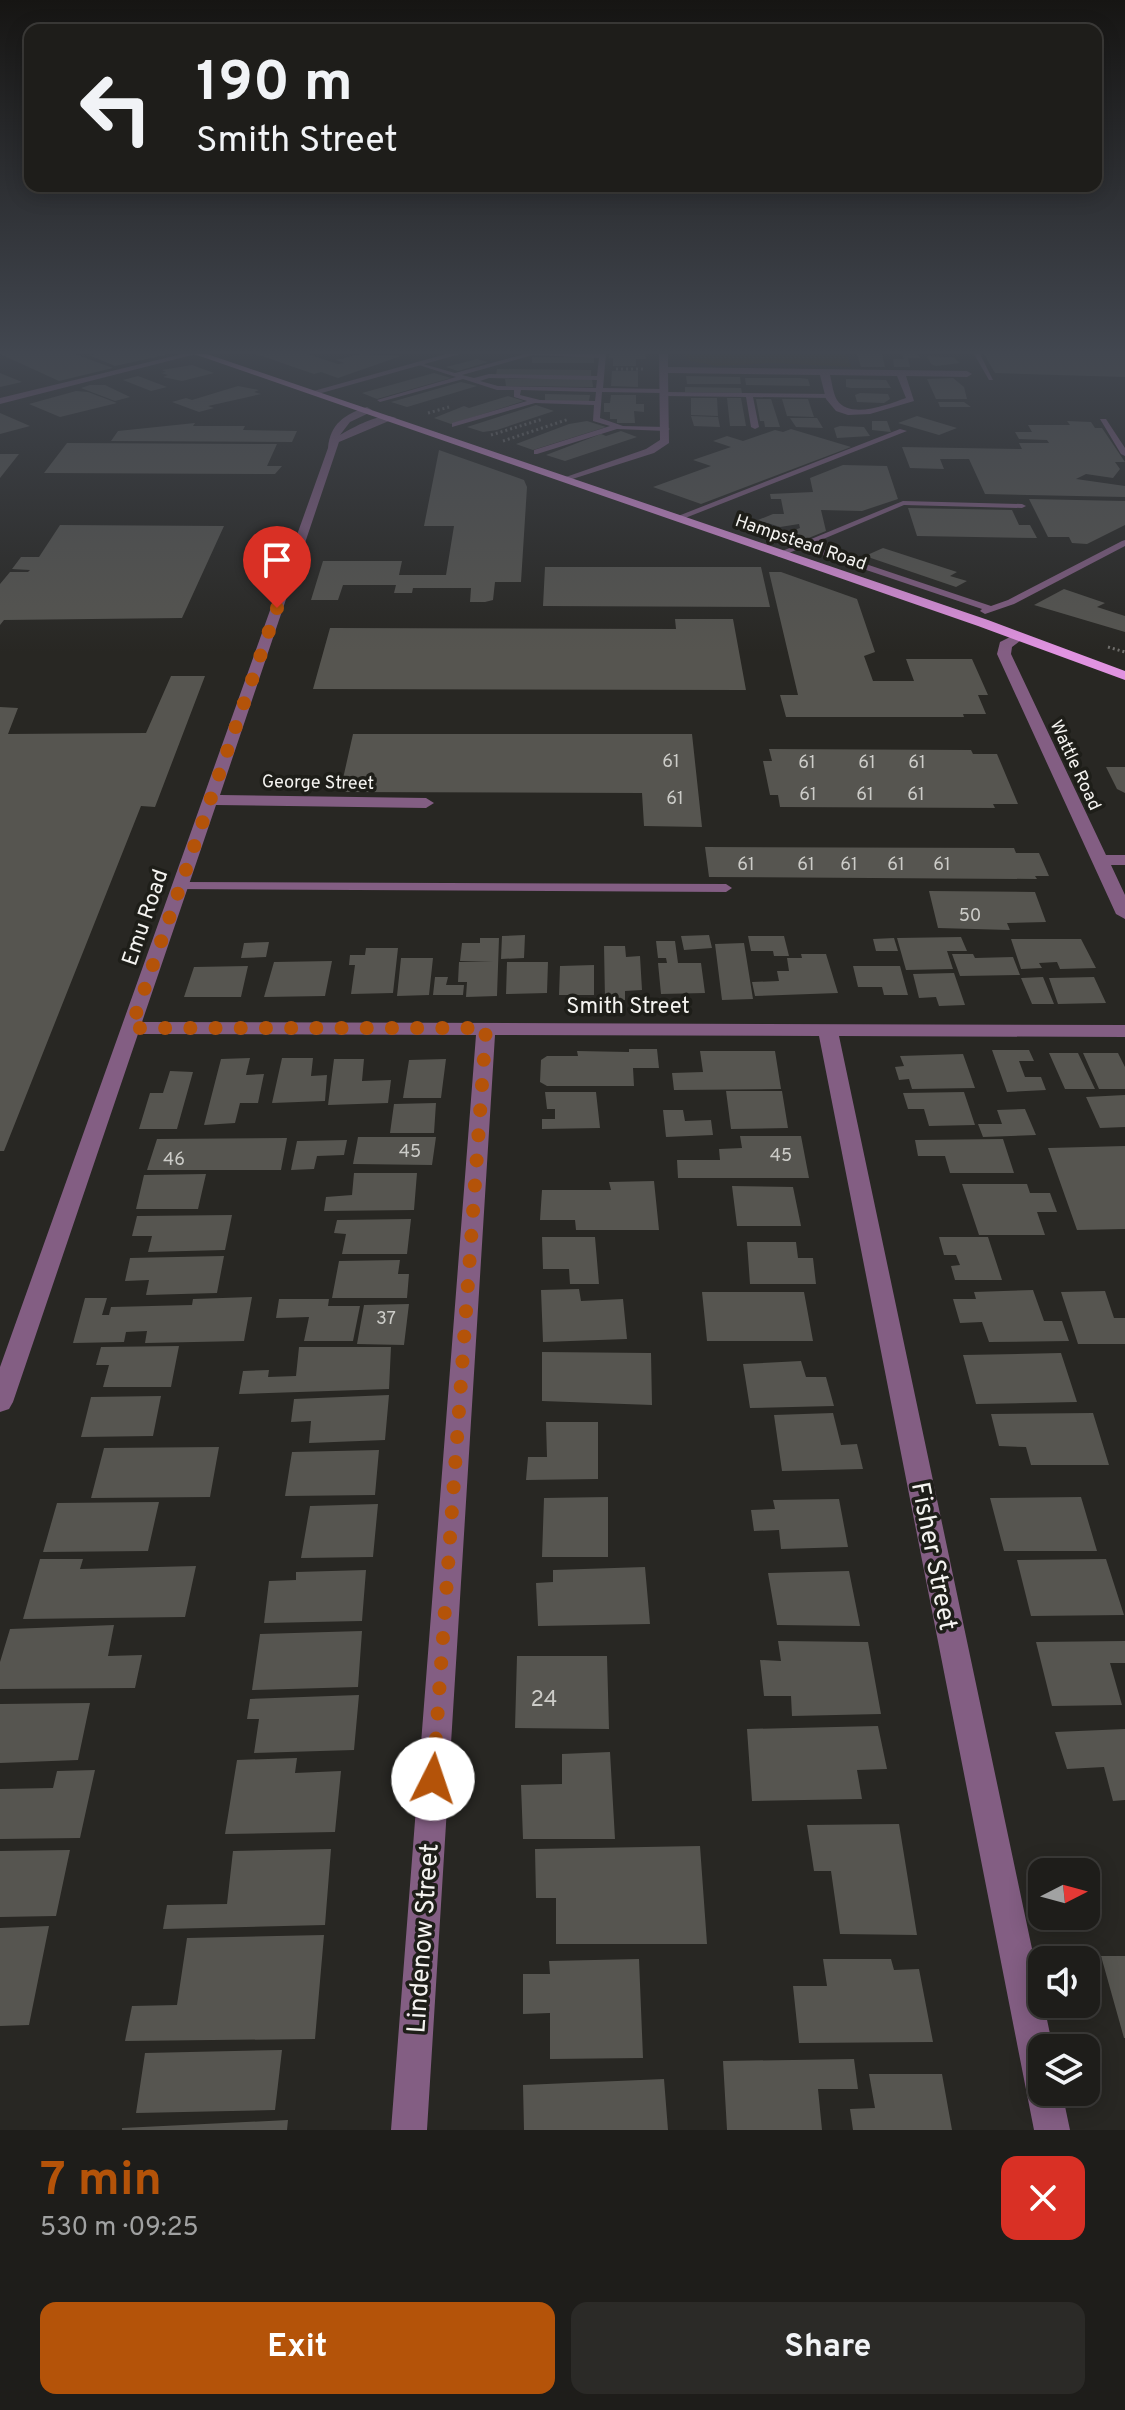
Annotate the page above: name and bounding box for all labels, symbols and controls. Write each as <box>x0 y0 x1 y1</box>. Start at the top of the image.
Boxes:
text: 190 m <box>196 50 353 120</box>
icon: left <box>64 56 168 160</box>
text: Smith Street <box>196 119 398 165</box>
street label: Hampstead Road <box>732 510 869 577</box>
pin <box>243 526 311 608</box>
icon: arrive <box>255 538 299 582</box>
street label: Wattle Road <box>1044 717 1106 815</box>
house number: 61 <box>662 751 680 774</box>
house number: 61 <box>798 752 816 775</box>
house number: 61 <box>858 752 876 775</box>
house number: 61 <box>908 752 926 775</box>
street label: George Street <box>262 771 374 796</box>
house number: 61 <box>799 784 817 807</box>
house number: 61 <box>856 784 874 807</box>
house number: 61 <box>907 784 925 807</box>
house number: 61 <box>666 788 684 811</box>
house number: 61 <box>737 854 755 877</box>
house number: 61 <box>797 854 815 877</box>
house number: 61 <box>840 854 858 877</box>
house number: 61 <box>887 854 905 877</box>
house number: 61 <box>933 854 951 877</box>
street label: Emu Road <box>117 866 175 970</box>
house number: 50 <box>959 905 981 928</box>
street label: Smith Street <box>566 994 690 1021</box>
house number: 45 <box>399 1141 421 1164</box>
house number: 45 <box>770 1145 792 1168</box>
house number: 46 <box>163 1149 185 1172</box>
house number: 37 <box>376 1308 396 1331</box>
street label: Fisher Street <box>902 1479 963 1633</box>
house number: 24 <box>531 1687 557 1714</box>
position arrow <box>391 1737 475 1821</box>
street label: Lindenow Street <box>401 1842 448 2034</box>
north arrow <box>1028 1858 1100 1930</box>
map controls <box>1028 1858 1100 2106</box>
button: sound <box>1028 1946 1100 2018</box>
button: layers <box>1028 2034 1100 2106</box>
text: 7 min <box>40 2152 162 2212</box>
button: close <box>1001 2156 1085 2240</box>
text: 530 m · 09:25 <box>40 2212 199 2245</box>
button: Exit <box>40 2302 555 2394</box>
button: Share <box>571 2302 1085 2394</box>

